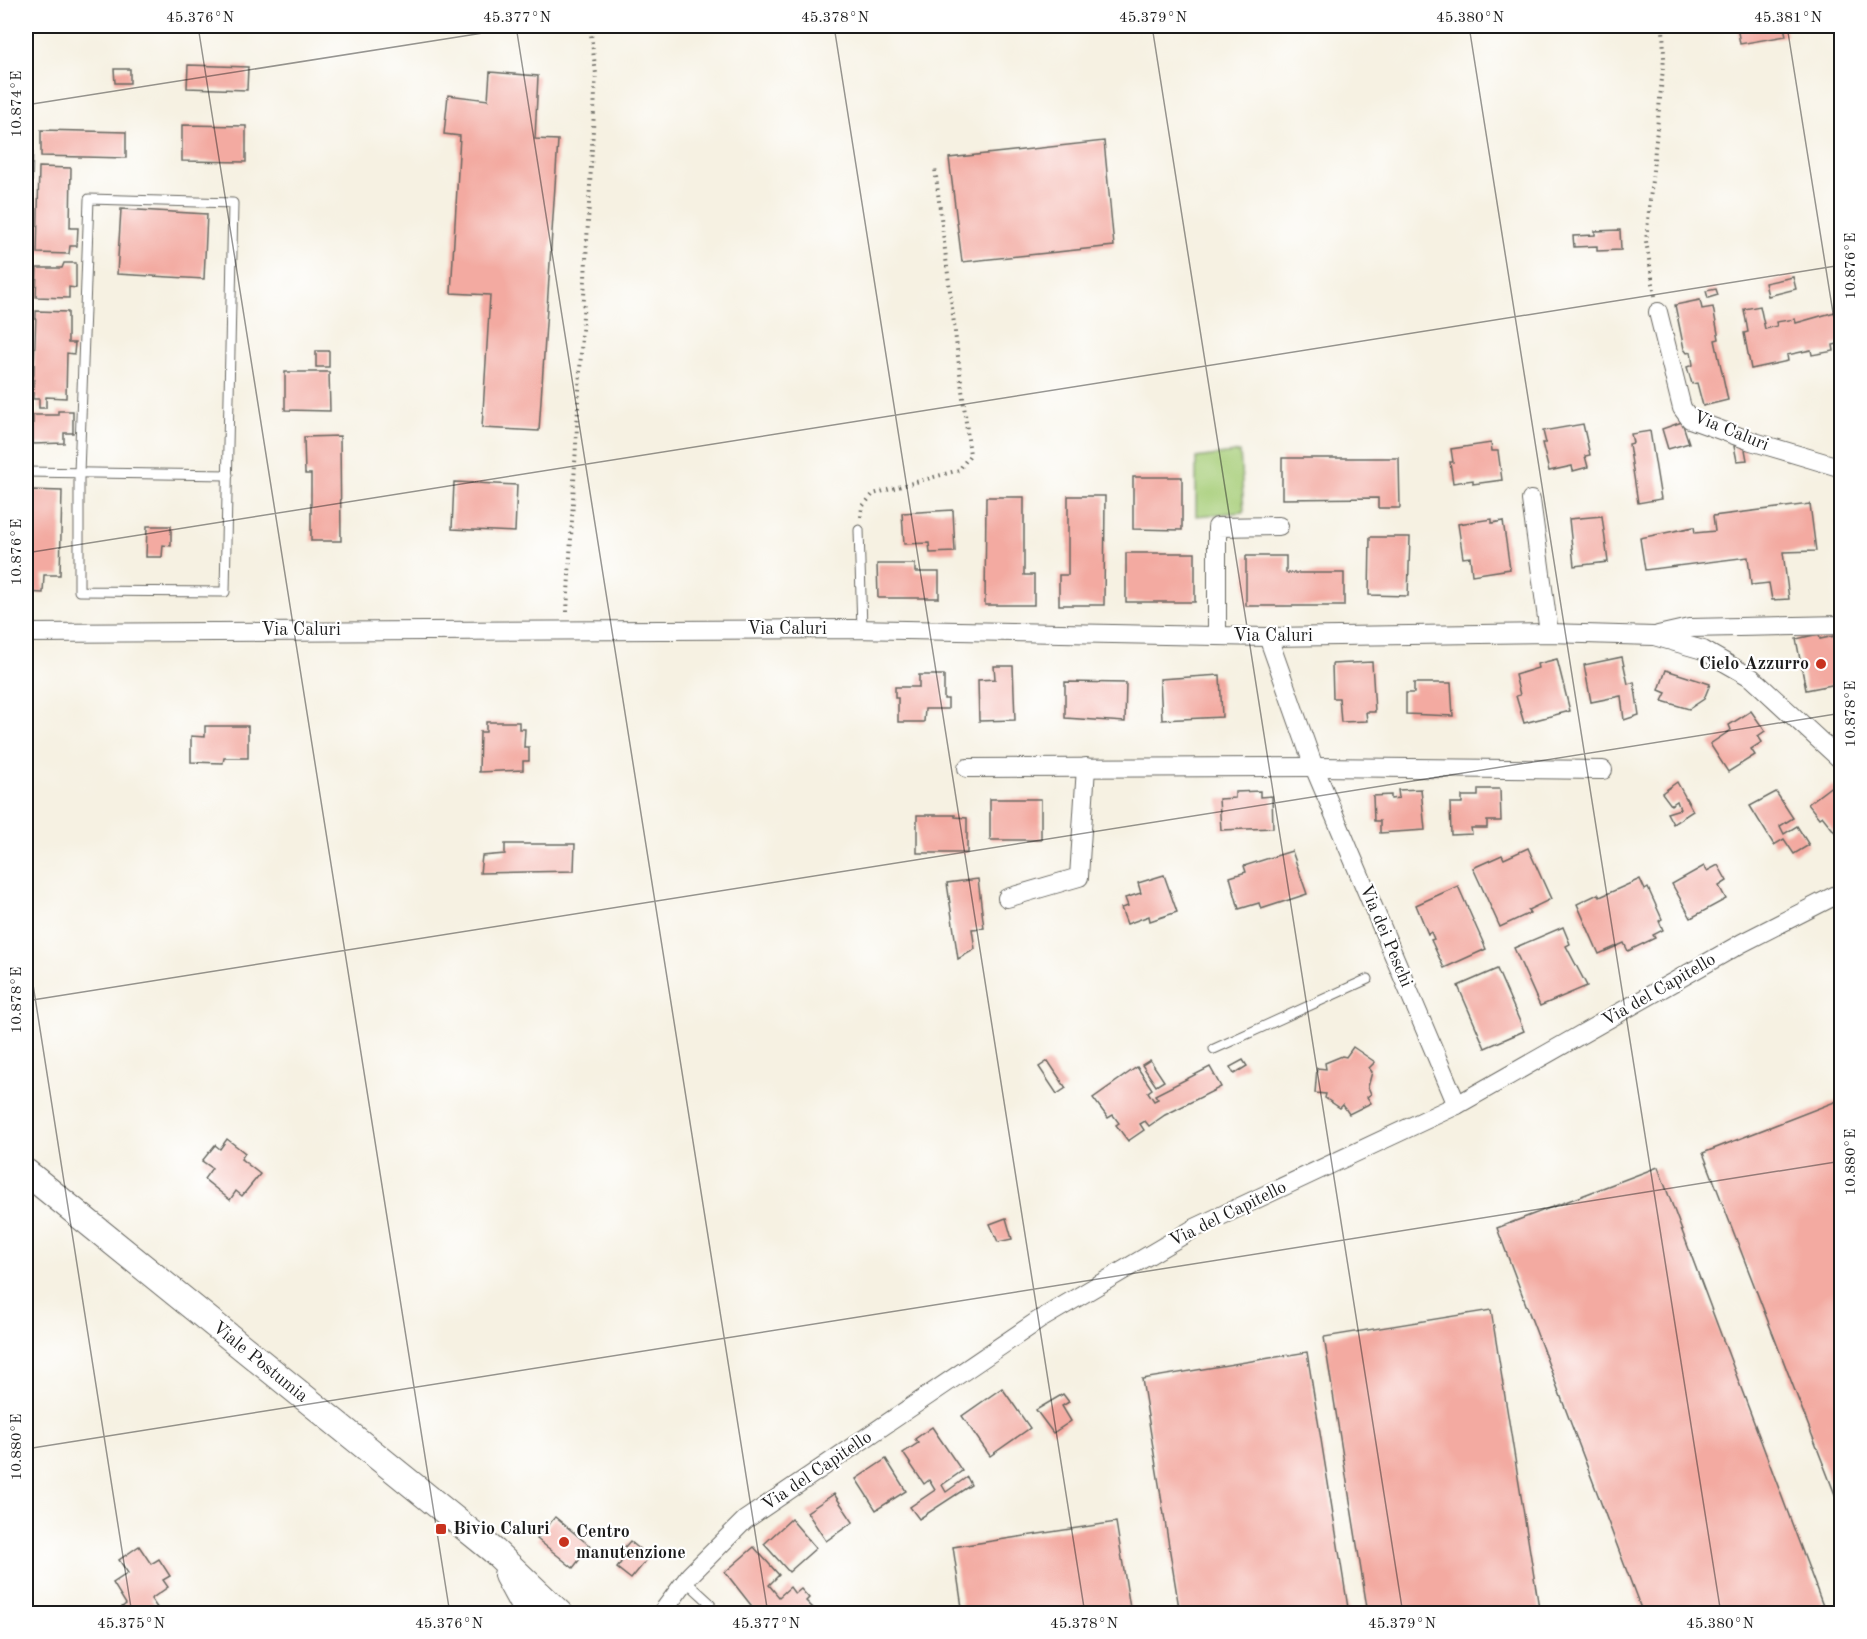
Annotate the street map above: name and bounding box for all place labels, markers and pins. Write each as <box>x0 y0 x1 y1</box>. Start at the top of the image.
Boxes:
place label: Cielo Azzurro <box>1699 655 1809 673</box>
marker: Cielo Azzurro <box>1814 657 1828 671</box>
place label: Bivio Caluri <box>453 1520 550 1538</box>
marker: Bivio Caluri <box>434 1522 448 1536</box>
place label: Centro manutenzione <box>576 1523 686 1562</box>
marker: Centro manutenzione <box>557 1535 571 1549</box>

